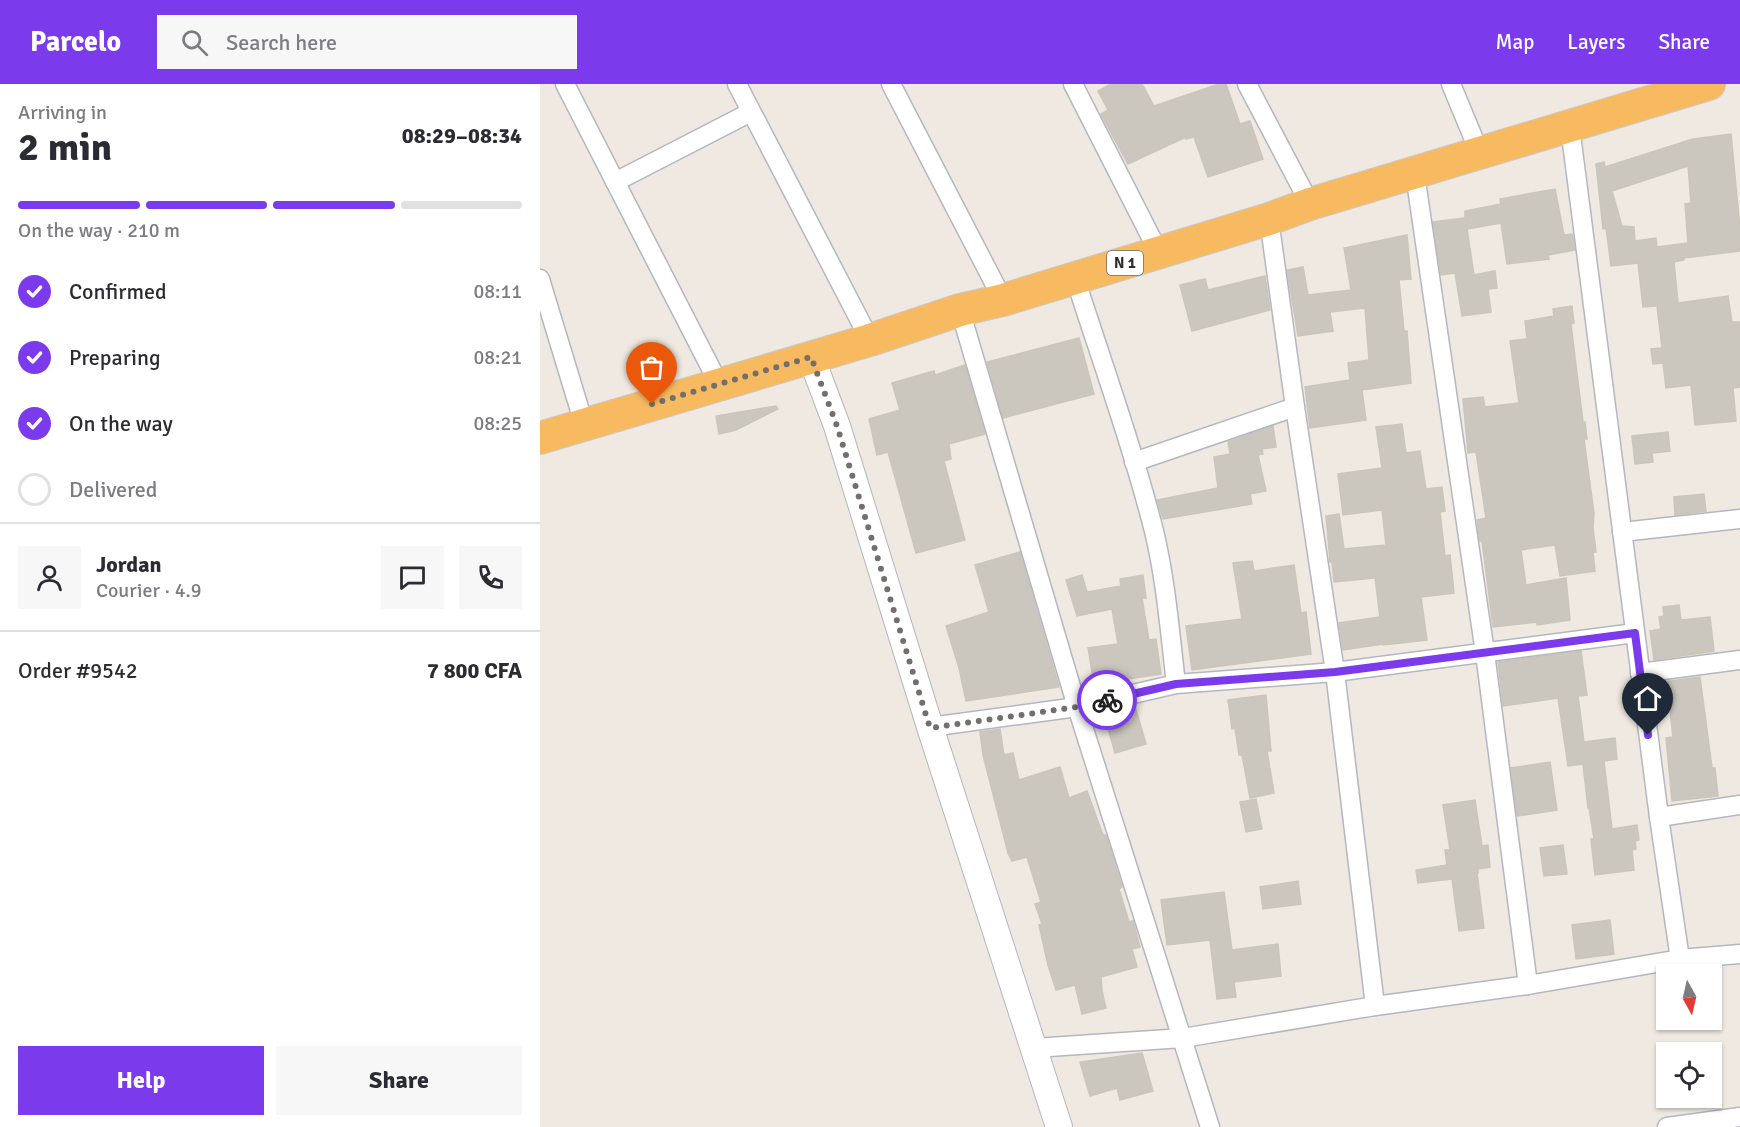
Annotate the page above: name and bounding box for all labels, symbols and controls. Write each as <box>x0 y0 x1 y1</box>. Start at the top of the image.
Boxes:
search box <box>157 15 577 69</box>
text: Parcelo <box>30 25 121 59</box>
icon: search <box>178 26 211 59</box>
text: Search here <box>226 29 337 56</box>
text: Map <box>1496 29 1534 55</box>
text: Layers <box>1567 29 1625 55</box>
text: Share <box>1658 29 1710 55</box>
text: Arriving in <box>18 100 107 125</box>
text: 08:29–08:34 <box>402 122 522 149</box>
text: 2 min <box>18 123 112 171</box>
text: On the way · 210 m <box>18 218 180 243</box>
road number: N 1 <box>1107 251 1143 275</box>
icon: check <box>18 275 51 308</box>
text: Confirmed <box>69 278 167 305</box>
text: 08:11 <box>473 279 522 304</box>
icon: check <box>18 341 51 374</box>
pin <box>626 342 677 404</box>
text: Preparing <box>69 344 161 371</box>
text: 08:21 <box>473 345 522 370</box>
icon: bag <box>635 351 668 384</box>
icon: check <box>18 407 51 440</box>
text: On the way <box>69 410 173 437</box>
text: 08:25 <box>473 411 522 436</box>
text: Delivered <box>69 476 157 503</box>
button: person <box>18 546 81 609</box>
button: chat <box>381 546 444 609</box>
button: phone <box>459 546 522 609</box>
text: Jordan <box>96 551 162 578</box>
text: Courier · 4.9 <box>96 578 202 603</box>
text: Order #9542 <box>18 657 138 684</box>
text: 7 800 CFA <box>427 657 522 684</box>
courier <box>1077 670 1137 730</box>
pin <box>1622 673 1673 735</box>
icon: home <box>1631 682 1664 715</box>
icon: bike <box>1091 684 1124 717</box>
north arrow <box>1656 964 1722 1030</box>
map controls <box>1656 964 1722 1108</box>
button: locate <box>1656 1042 1722 1108</box>
button: Help <box>18 1046 264 1115</box>
button: Share <box>276 1046 522 1115</box>

